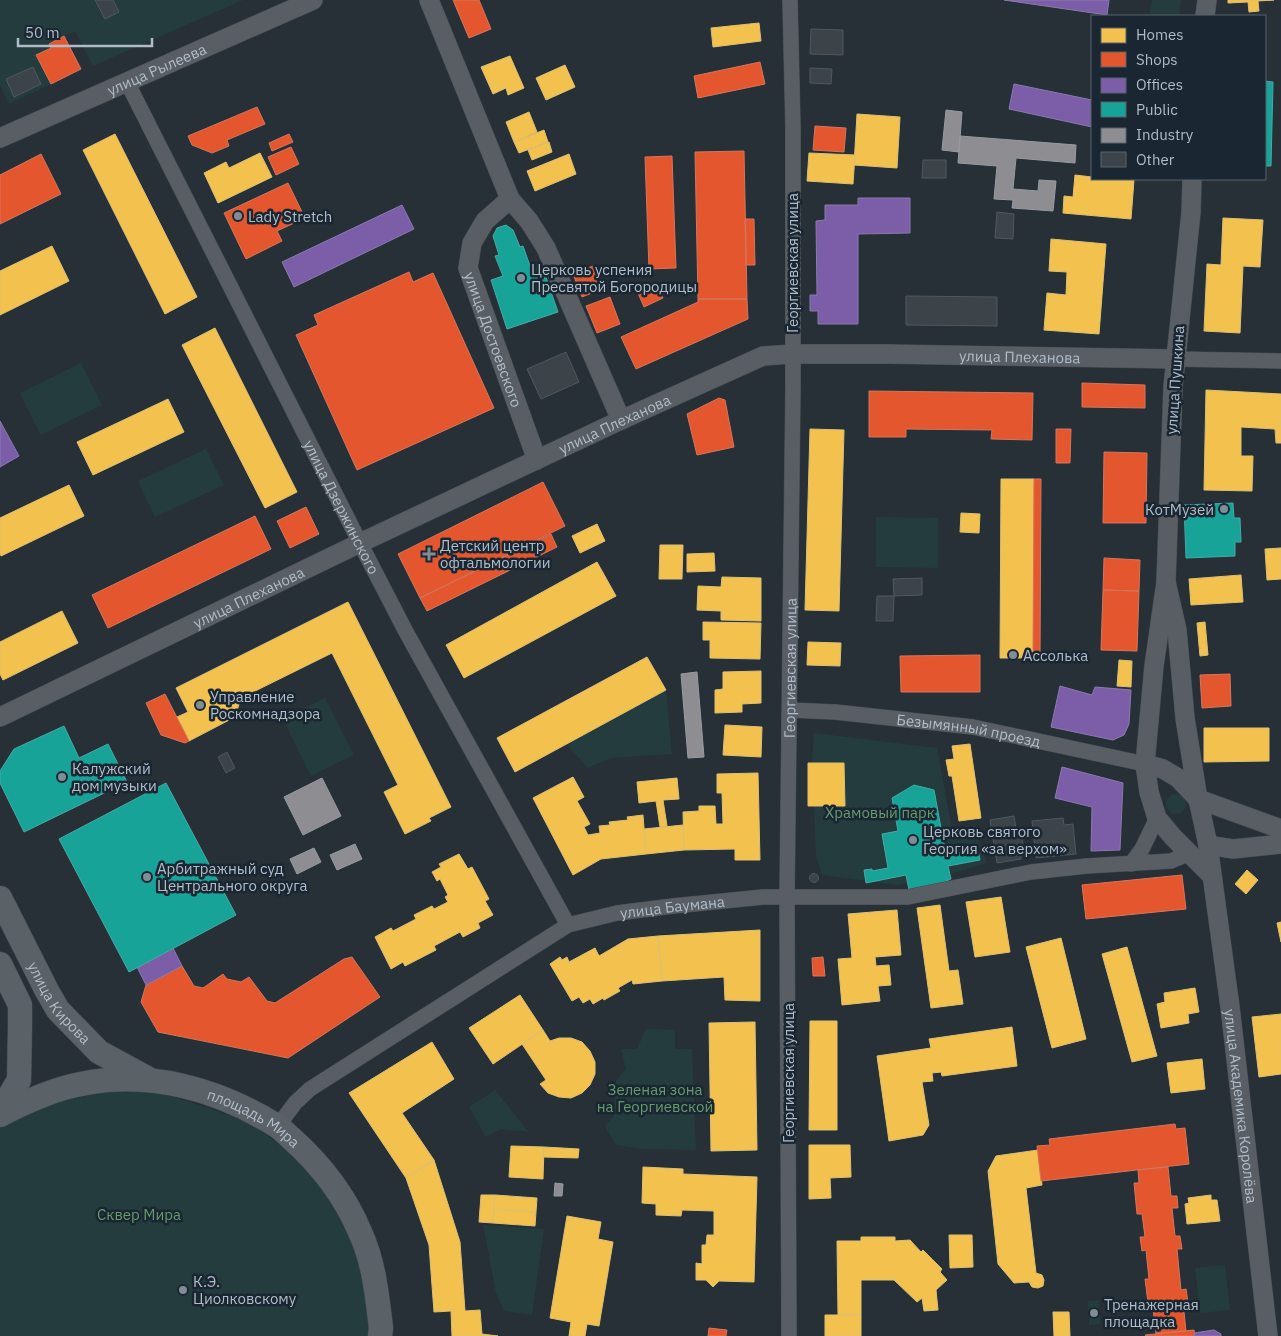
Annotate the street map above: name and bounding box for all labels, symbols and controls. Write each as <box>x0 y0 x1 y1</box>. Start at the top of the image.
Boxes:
scale bar <box>18 15 151 47</box>
legend <box>1091 15 1266 180</box>
text: 50 m <box>25 23 60 42</box>
text: Homes <box>1136 25 1184 44</box>
street label: улица Рылеева <box>104 39 209 99</box>
text: Shops <box>1136 50 1178 69</box>
text: Offices <box>1136 75 1183 94</box>
text: Public <box>1136 100 1178 119</box>
text: Industry <box>1136 125 1194 144</box>
text: Other <box>1136 150 1175 169</box>
street label: Георгиевская улица <box>783 193 802 333</box>
place label: Lady Stretch <box>248 207 332 226</box>
marker: Lady Stretch <box>232 210 244 222</box>
place label: Церковь успения Пресвятой Богородицы <box>531 260 697 296</box>
street label: улица Достоевского <box>461 269 527 410</box>
marker: Церковь успения Пресвятой Богородицы <box>515 272 527 284</box>
street label: улица Пушкина <box>1162 325 1188 435</box>
street label: улица Плеханова <box>959 346 1081 367</box>
street label: улица Плеханова <box>555 389 673 458</box>
street label: улица Дзержинского <box>300 436 384 577</box>
place label: КотМузей <box>1145 500 1214 519</box>
marker: КотМузей <box>1218 503 1230 515</box>
place label: Детский центр офтальмологии <box>440 536 551 572</box>
marker: Детский центр офтальмологии <box>422 547 436 561</box>
street label: улица Плеханова <box>190 562 307 632</box>
street label: Георгиевская улица <box>779 598 800 738</box>
place label: Ассолька <box>1023 646 1088 665</box>
marker: Ассолька <box>1007 649 1019 661</box>
place label: Управление Роскомнадзора <box>210 687 320 723</box>
marker: Управление Роскомнадзора <box>194 699 206 711</box>
street label: Безымянный проезд <box>896 709 1043 751</box>
place label: Калужский дом музыки <box>72 759 157 795</box>
marker: Калужский дом музыки <box>56 771 68 783</box>
park label: Храмовый парк <box>825 803 935 822</box>
place label: Церковь святого Георгия «за верхом» <box>923 822 1067 858</box>
marker: Церковь святого Георгия «за верхом» <box>907 834 919 846</box>
place label: Арбитражный суд Центрального округа <box>157 859 308 895</box>
marker: Арбитражный суд Центрального округа <box>141 871 153 883</box>
street label: улица Баумана <box>619 891 726 922</box>
street label: улица Кирова <box>24 958 95 1048</box>
street label: Георгиевская улица <box>779 1003 798 1143</box>
street label: улица Академика Королёва <box>1221 1008 1262 1204</box>
park label: Зеленая зона на Георгиевской <box>597 1080 713 1116</box>
street label: площадь Мира <box>205 1084 304 1151</box>
park label: Сквер Мира <box>97 1205 181 1224</box>
place label: К.Э. Циолковскому <box>193 1272 297 1308</box>
marker: К.Э. Циолковскому <box>177 1284 189 1296</box>
place label: Тренажерная площадка <box>1104 1295 1199 1331</box>
marker: Тренажерная площадка <box>1088 1307 1100 1319</box>

